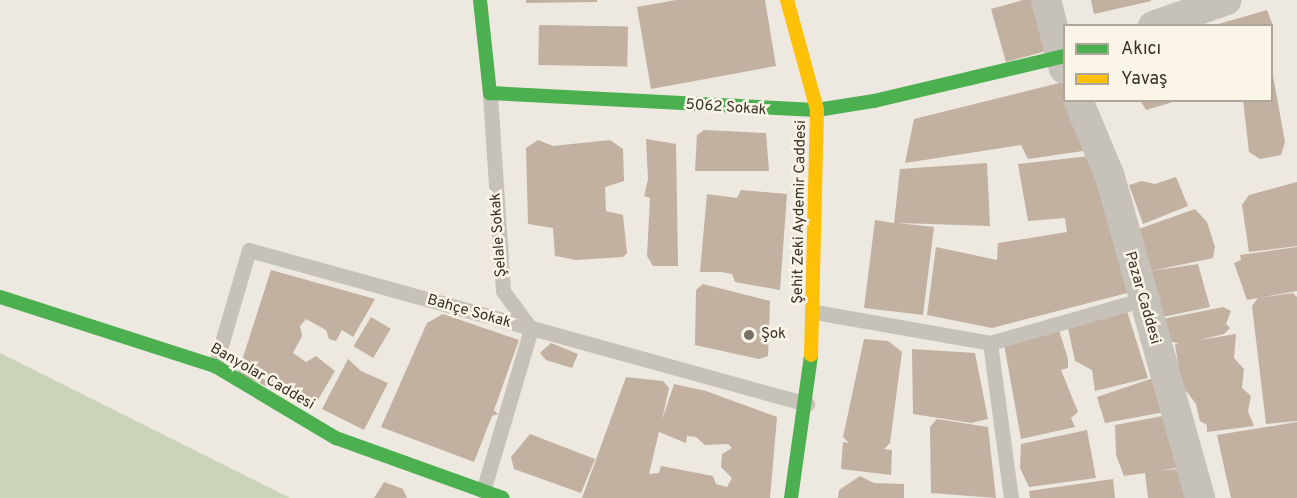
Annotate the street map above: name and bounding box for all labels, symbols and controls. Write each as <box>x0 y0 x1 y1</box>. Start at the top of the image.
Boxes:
legend <box>1063 24 1273 102</box>
text: Akıcı <box>1121 38 1161 61</box>
text: Yavaş <box>1121 68 1167 91</box>
street label: 5062 Sokak <box>685 96 767 120</box>
street label: Şehit Zeki Aydemir Caddesi <box>789 120 811 304</box>
street label: Şelale Sokak <box>487 192 511 278</box>
street label: Pazar Caddesi <box>1120 250 1164 346</box>
street label: Bahçe Sokak <box>425 291 513 333</box>
place label: Şok <box>761 326 786 344</box>
marker: Şok <box>742 328 756 342</box>
street label: Banyolar Caddesi <box>207 340 317 414</box>

